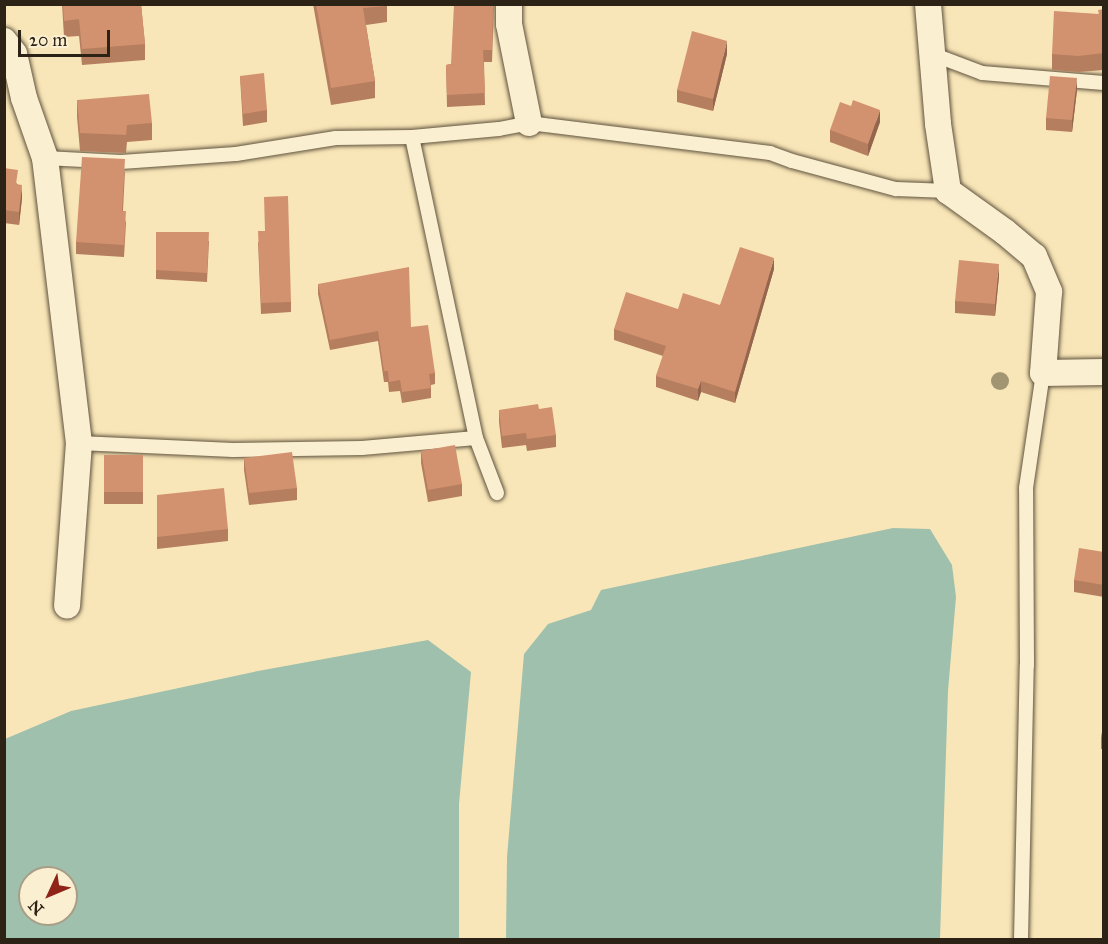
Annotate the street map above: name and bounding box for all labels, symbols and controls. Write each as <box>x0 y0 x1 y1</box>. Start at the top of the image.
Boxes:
scale bar <box>21 18 112 56</box>
text: 20 m <box>29 29 67 51</box>
north arrow <box>18 866 78 926</box>
text: N <box>25 896 48 919</box>

